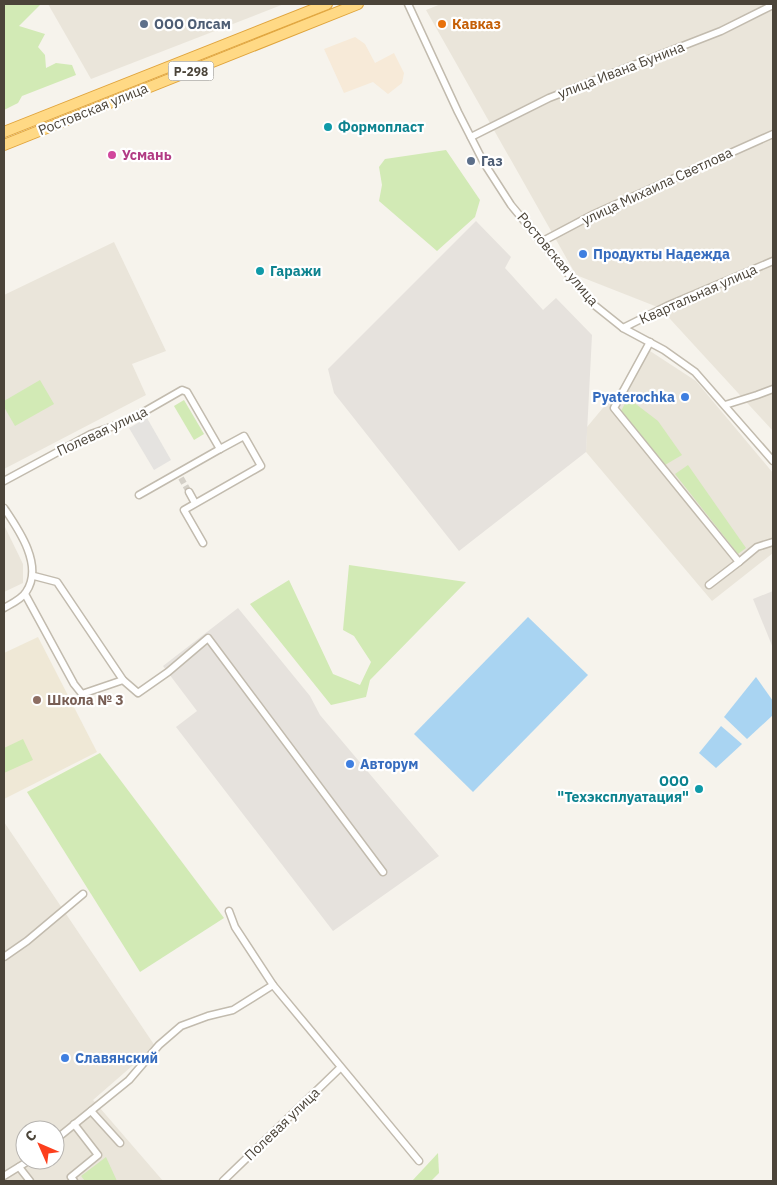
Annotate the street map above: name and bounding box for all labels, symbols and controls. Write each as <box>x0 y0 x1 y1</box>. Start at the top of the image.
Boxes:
place label: ООО Олсам <box>154 15 231 33</box>
place label: Кавказ <box>452 15 501 33</box>
marker: ООО Олсам <box>138 18 150 30</box>
marker: Кавказ <box>436 18 448 30</box>
street label: улица Ивана Бунина <box>555 37 687 102</box>
road number: Р-298 <box>168 61 214 80</box>
street label: Ростовская улица <box>35 79 151 139</box>
place label: Формопласт <box>338 118 424 136</box>
marker: Формопласт <box>322 121 334 133</box>
street label: улица Михаила Светлова <box>579 143 736 229</box>
place label: Усмань <box>122 146 172 164</box>
marker: Усмань <box>106 149 118 161</box>
place label: Газ <box>481 152 503 170</box>
marker: Газ <box>465 155 477 167</box>
street label: Ростовская улица <box>514 208 603 310</box>
place label: Продукты Надежда <box>593 245 730 263</box>
marker: Продукты Надежда <box>577 248 589 260</box>
street label: Квартальная улица <box>636 260 760 328</box>
place label: Гаражи <box>270 262 321 280</box>
marker: Гаражи <box>254 265 266 277</box>
place label: Pyaterochka <box>592 388 675 406</box>
marker: Pyaterochka <box>679 391 691 403</box>
street label: Полевая улица <box>54 402 151 460</box>
place label: Школа № 3 <box>47 691 124 709</box>
marker: Школа № 3 <box>31 694 43 706</box>
place label: Авторум <box>360 755 418 773</box>
marker: Авторум <box>344 758 356 770</box>
place label: ООО "Техэксплуатация" <box>557 772 689 806</box>
marker: ООО "Техэксплуатация" <box>693 783 705 795</box>
place label: Славянский <box>75 1049 158 1067</box>
marker: Славянский <box>59 1052 71 1064</box>
street label: Полевая улица <box>241 1083 324 1164</box>
north arrow <box>15 1120 65 1170</box>
text: С <box>21 1126 40 1145</box>

